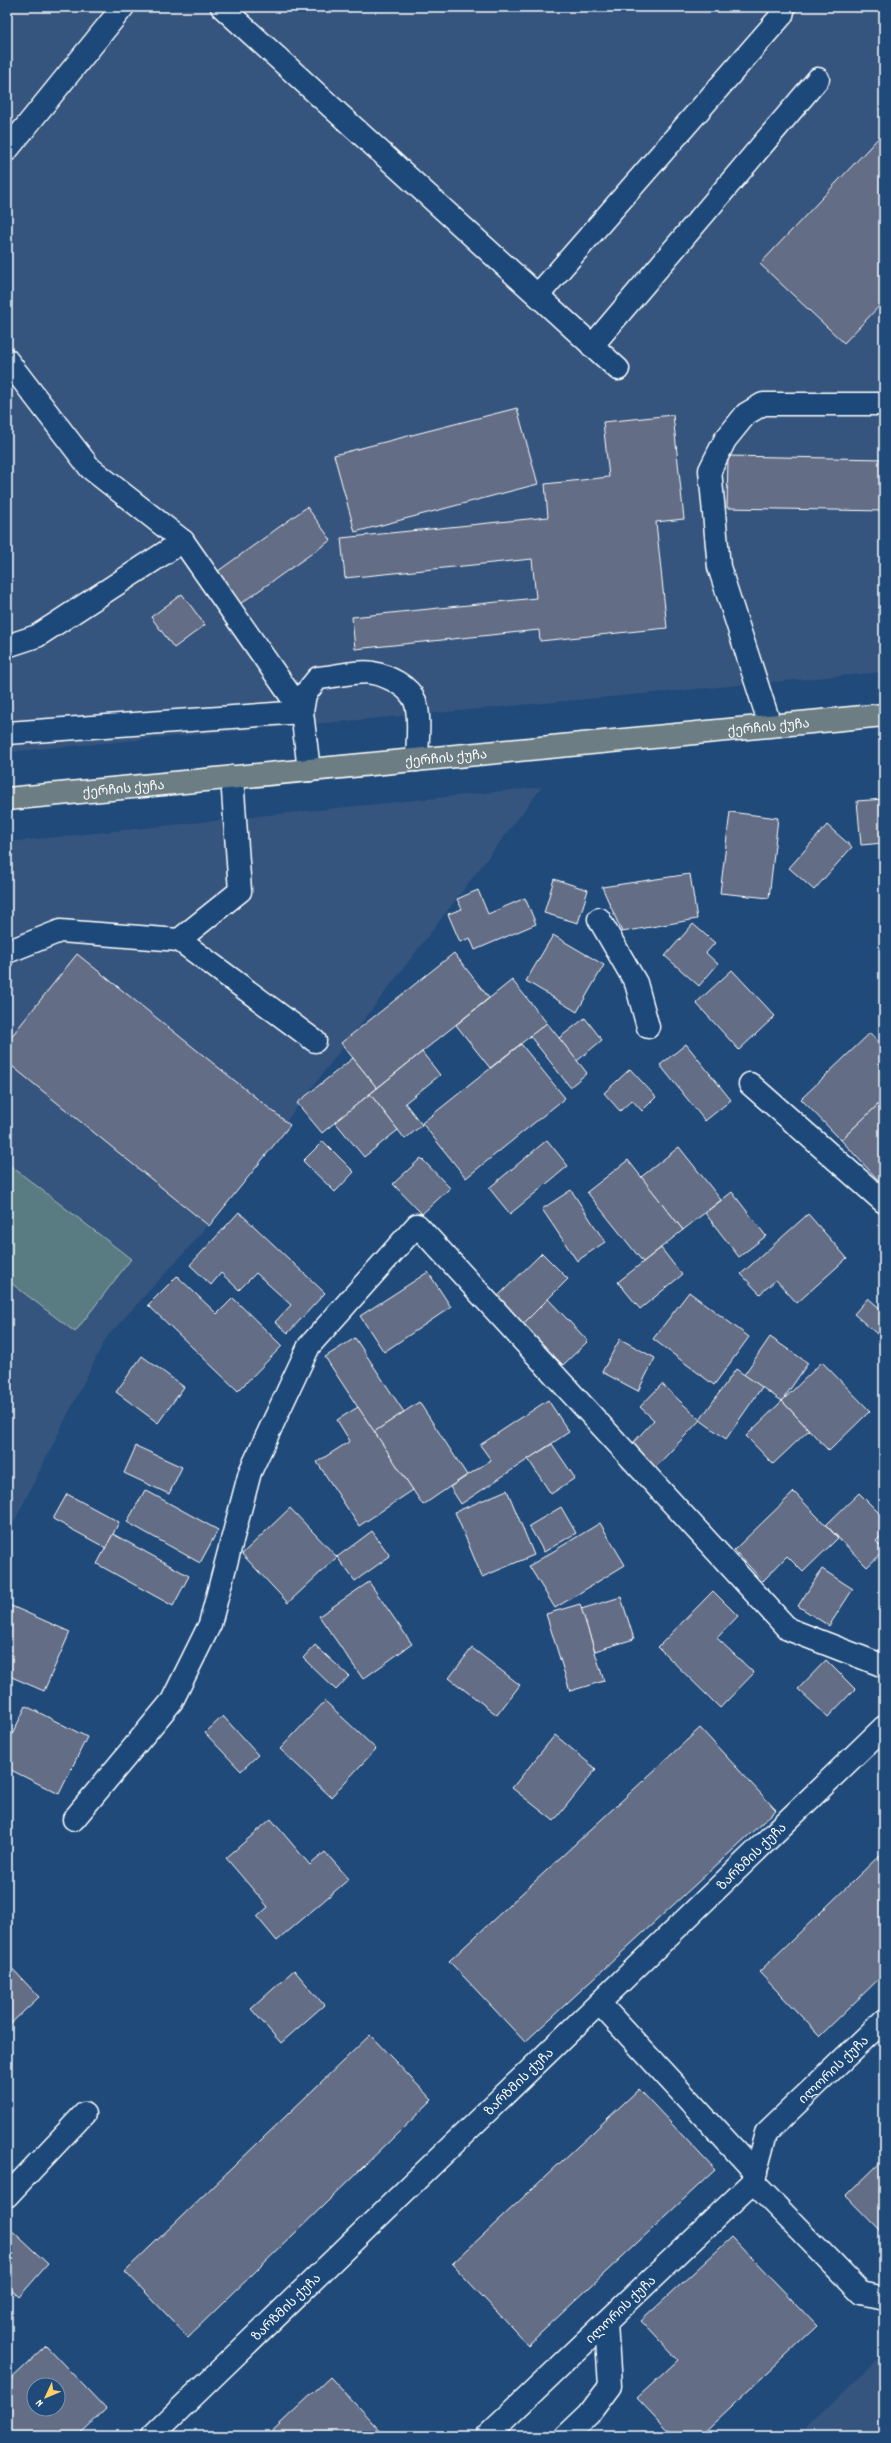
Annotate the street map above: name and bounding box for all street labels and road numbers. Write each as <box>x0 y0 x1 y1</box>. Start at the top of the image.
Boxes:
street label: ქერჩის ქუჩა <box>727 715 811 742</box>
street label: ქერჩის ქუჩა <box>404 746 488 773</box>
street label: ქერჩის ქუჩა <box>82 777 166 804</box>
street label: ზარზმის ქუჩა <box>714 1819 792 1896</box>
street label: ილორის ქუჩა <box>795 2032 874 2109</box>
street label: ზარზმის ქუჩა <box>481 2045 559 2121</box>
street label: ზარზმის ქუჩა <box>248 2270 326 2347</box>
street label: ილორის ქუჩა <box>582 2272 661 2349</box>

